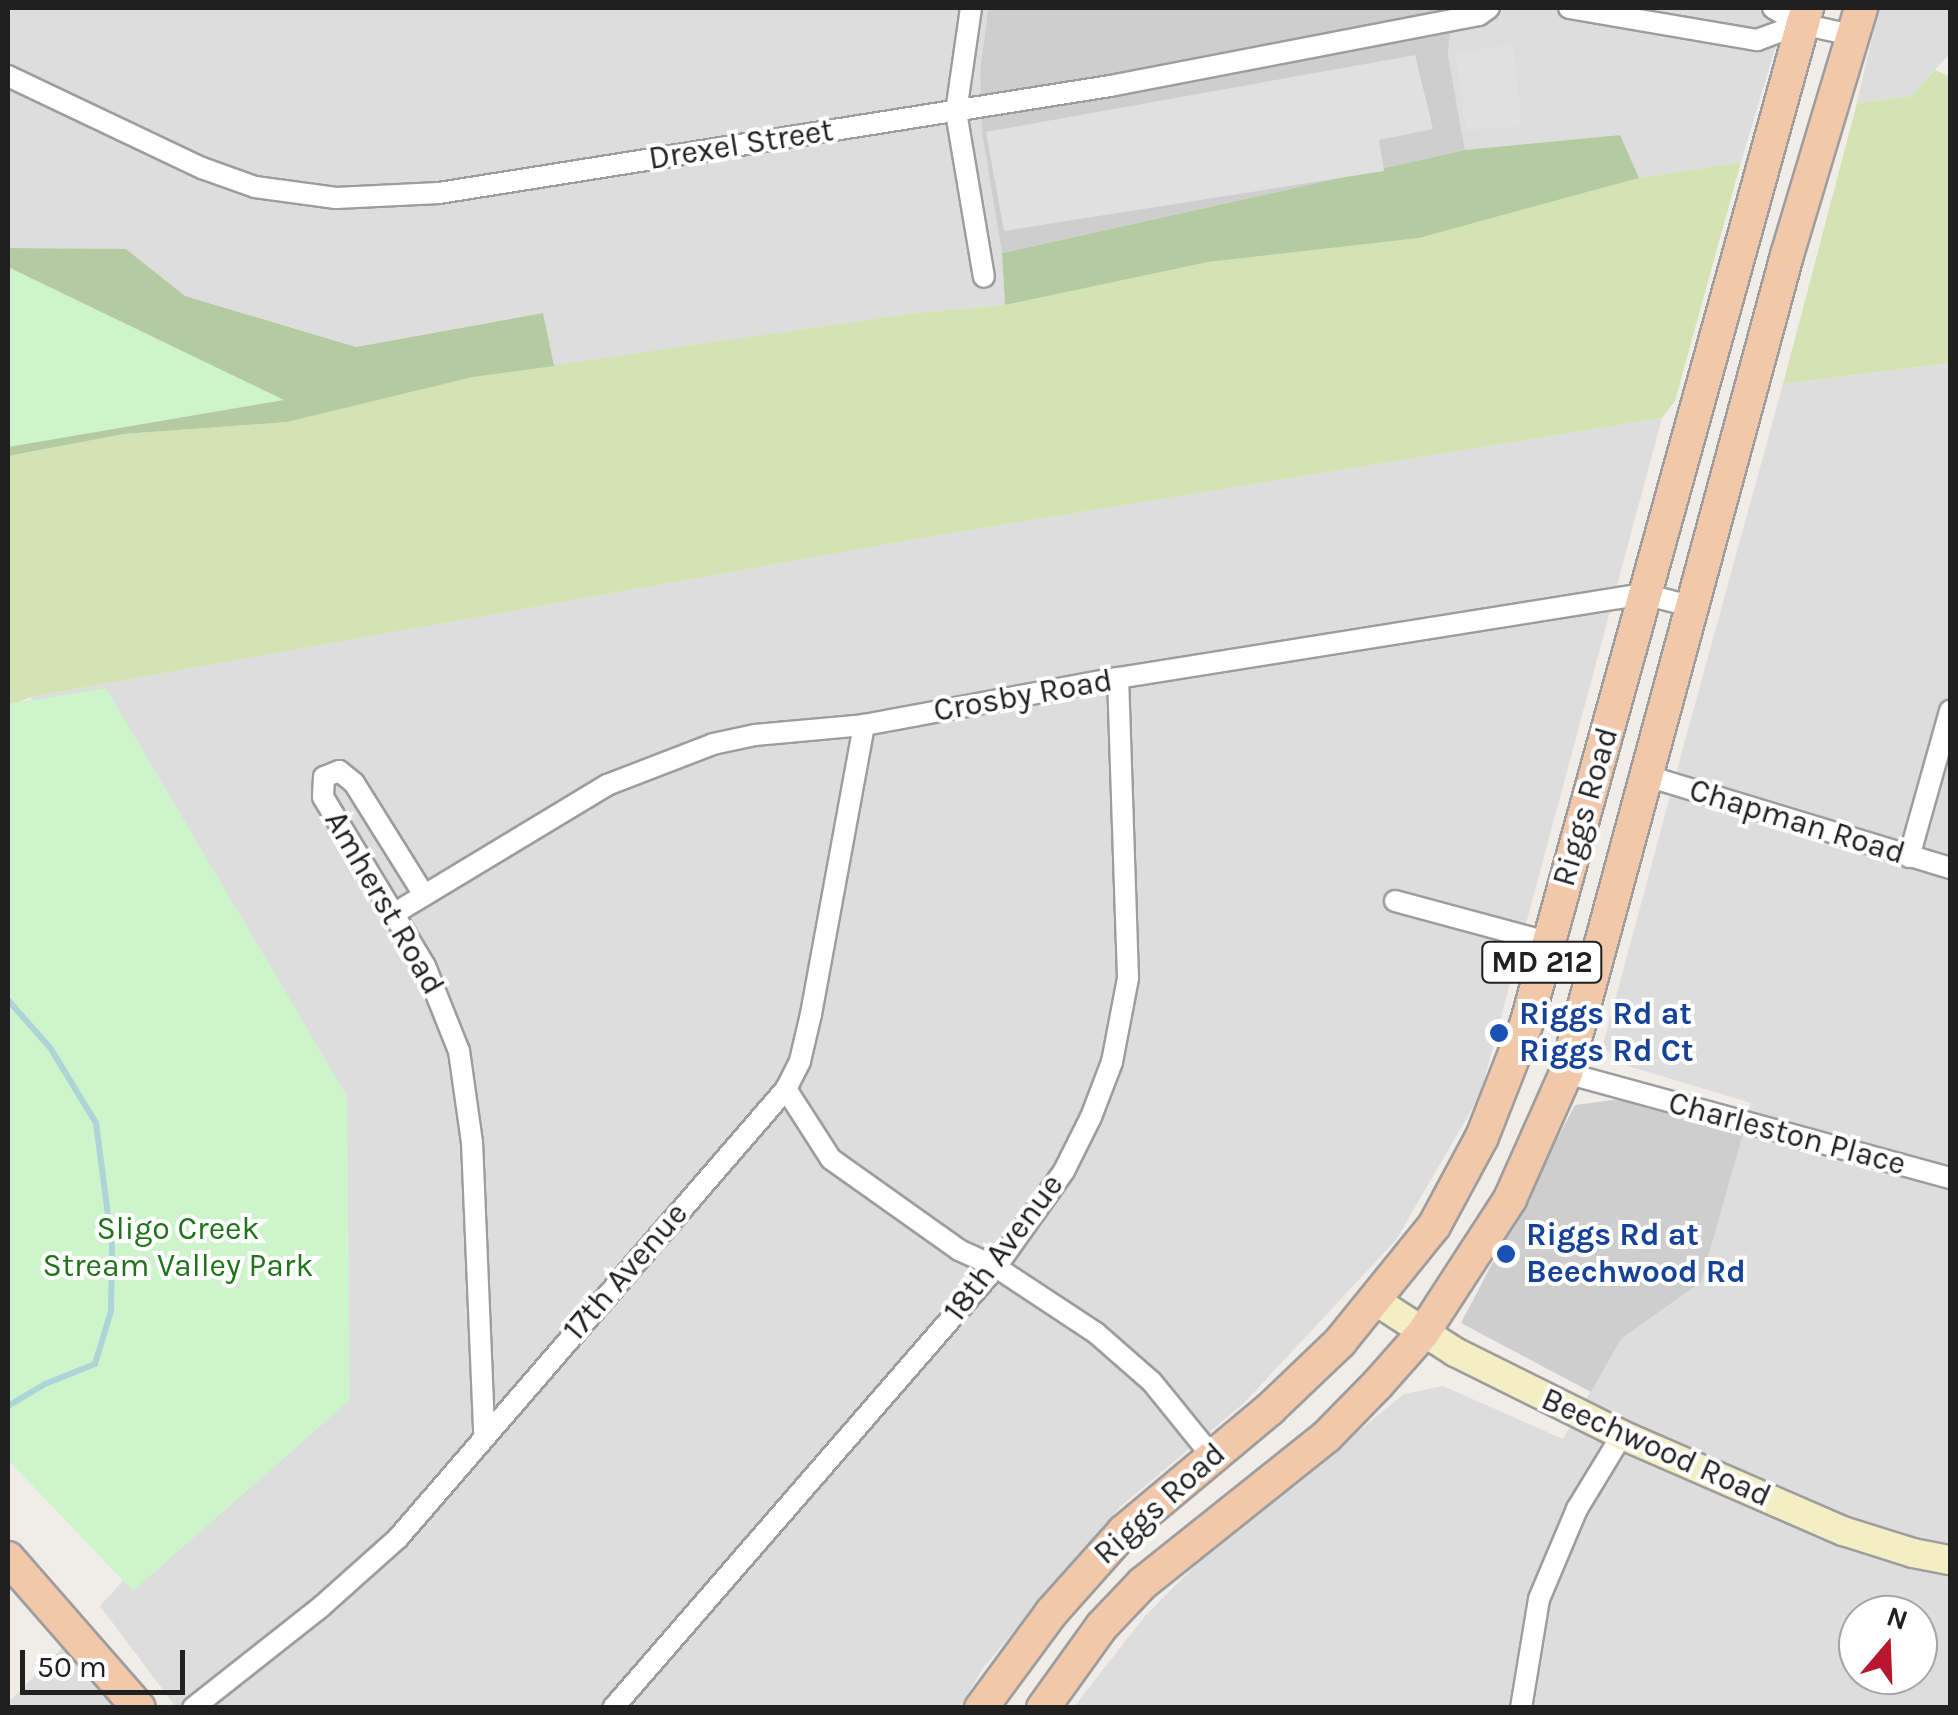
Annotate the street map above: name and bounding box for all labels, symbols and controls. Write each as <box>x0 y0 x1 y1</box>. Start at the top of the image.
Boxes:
street label: Drexel Street <box>646 111 836 179</box>
street label: Crosby Road <box>931 661 1115 731</box>
street label: Riggs Road <box>1545 723 1627 891</box>
street label: Chapman Road <box>1685 771 1909 873</box>
street label: Amherst Road <box>316 804 452 1002</box>
road number: MD 212 <box>1480 937 1604 987</box>
place label: Riggs Rd at Riggs Rd Ct <box>1519 996 1694 1071</box>
marker: Riggs Rd at Riggs Rd Ct <box>1488 1022 1510 1044</box>
street label: Charleston Place <box>1664 1084 1910 1184</box>
street label: 18th Avenue <box>936 1167 1072 1329</box>
street label: 17th Avenue <box>556 1195 696 1349</box>
park label: Sligo Creek Stream Valley Park <box>43 1211 313 1286</box>
place label: Riggs Rd at Beechwood Rd <box>1526 1217 1746 1292</box>
marker: Riggs Rd at Beechwood Rd <box>1495 1243 1517 1265</box>
street label: Beechwood Road <box>1535 1380 1777 1516</box>
street label: Riggs Road <box>1086 1435 1234 1573</box>
north arrow <box>1838 1595 1938 1695</box>
text: N <box>1882 1599 1912 1637</box>
scale bar <box>25 1630 190 1692</box>
text: 50 m <box>37 1649 107 1685</box>

